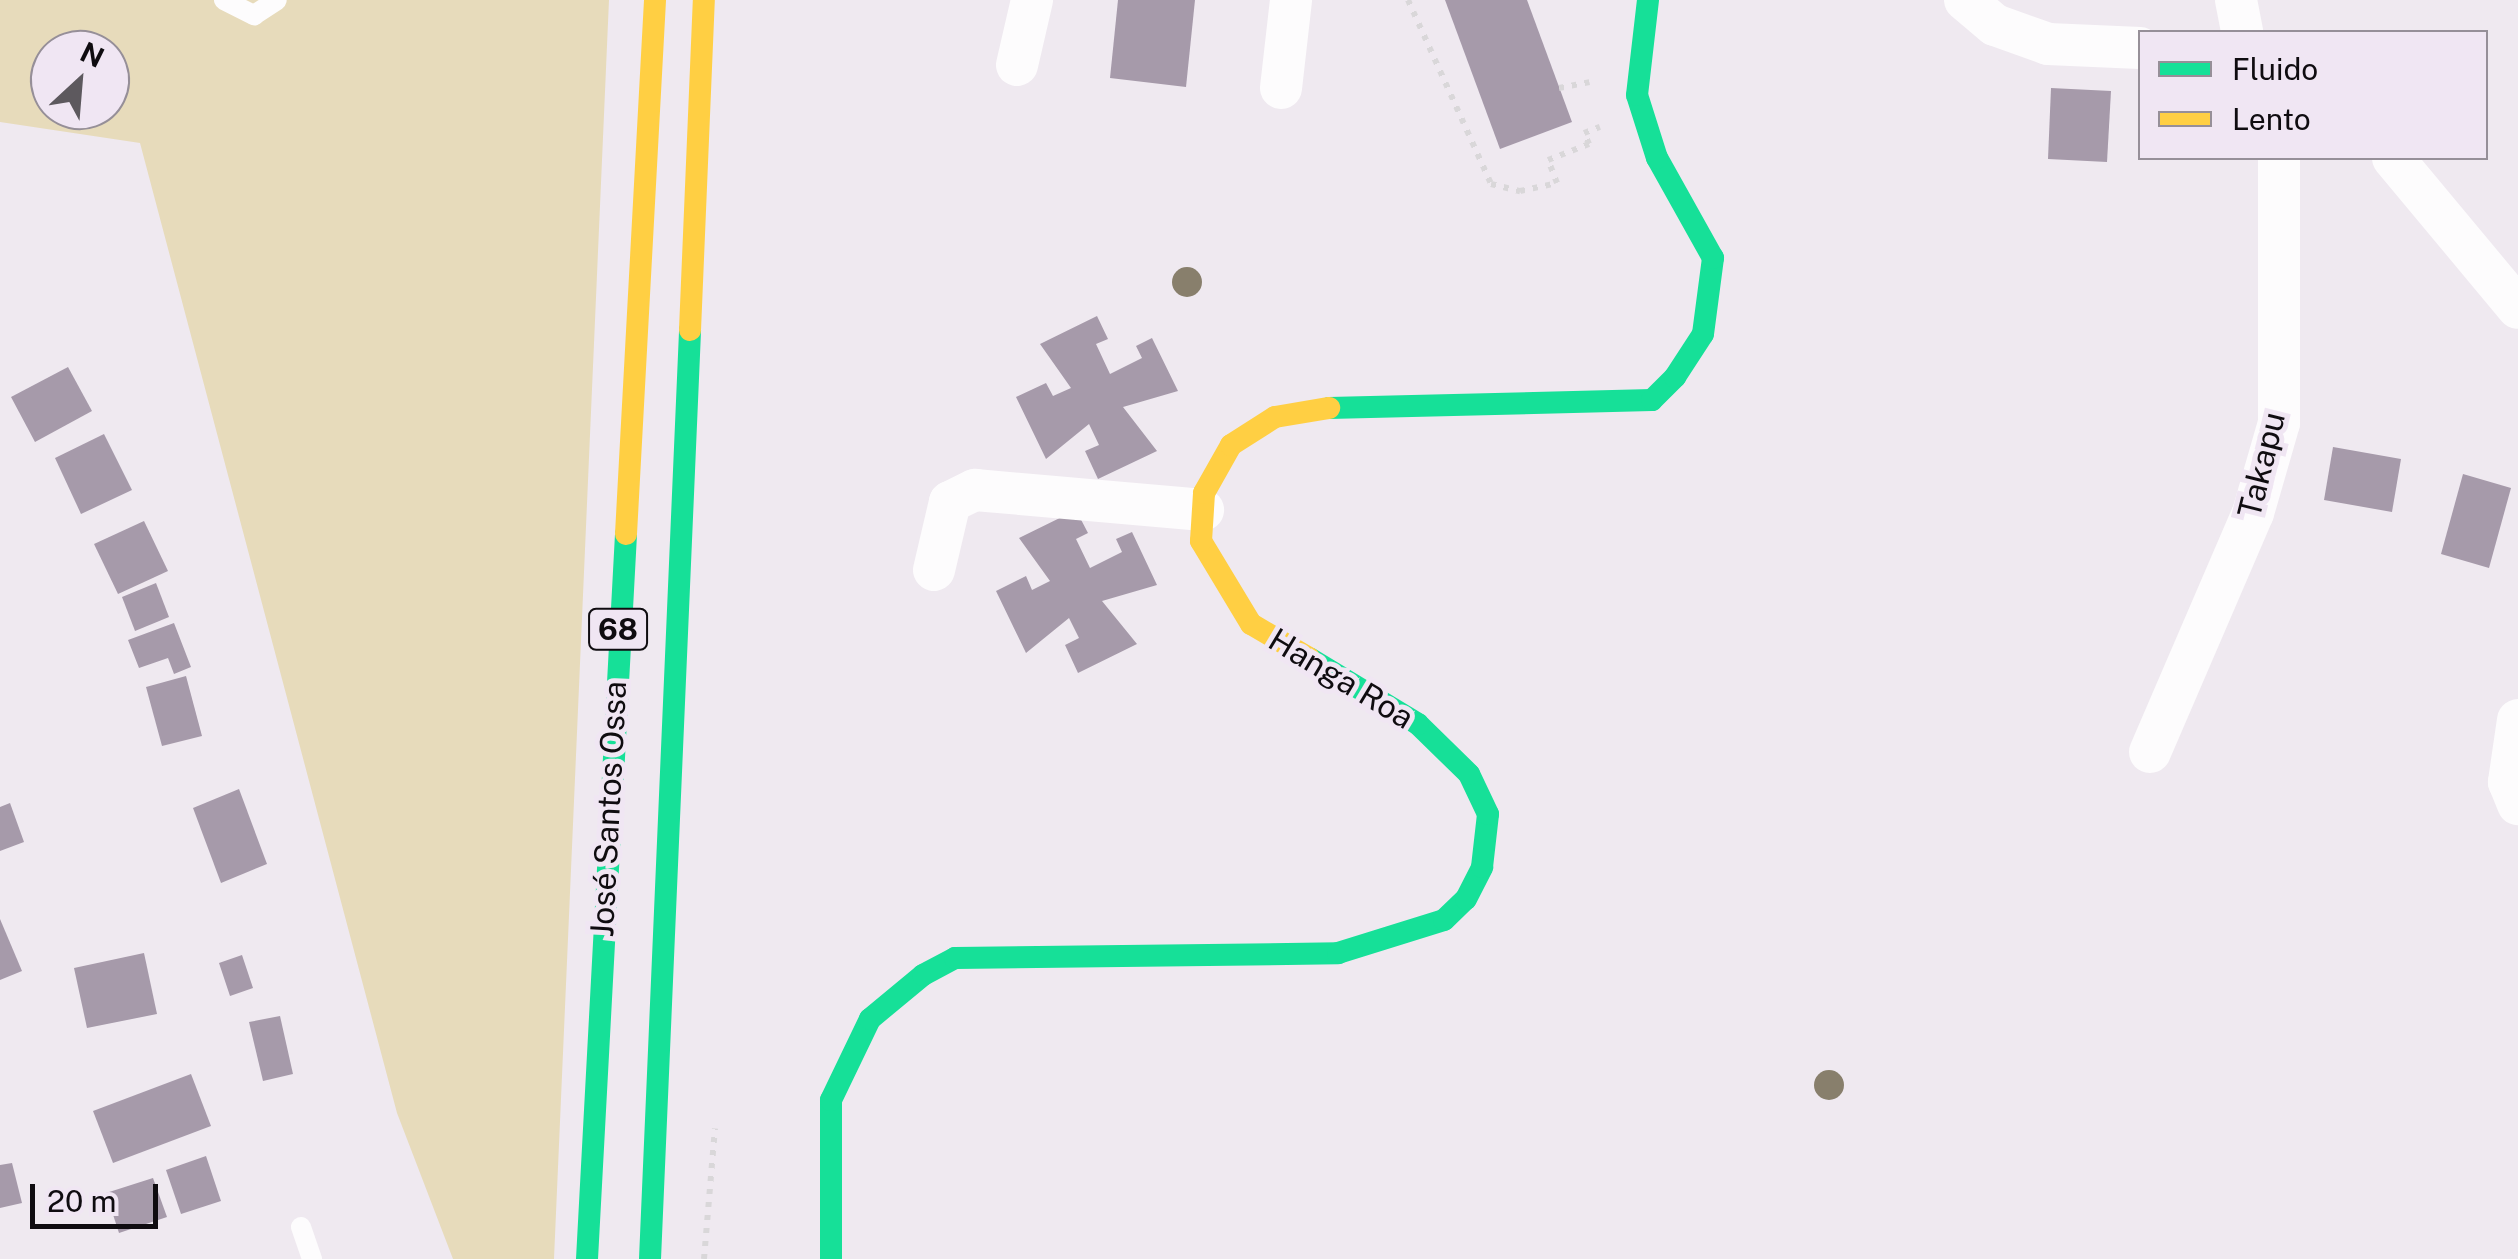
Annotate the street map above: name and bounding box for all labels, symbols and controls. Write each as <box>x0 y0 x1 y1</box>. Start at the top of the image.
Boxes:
north arrow <box>30 30 130 130</box>
legend <box>2138 30 2488 160</box>
text: N <box>75 35 110 74</box>
text: Fluido <box>2232 51 2318 87</box>
text: Lento <box>2232 101 2311 137</box>
street label: Takapu <box>2230 408 2294 522</box>
road number: 68 <box>588 604 648 654</box>
street label: Hanga Roa <box>1262 621 1420 737</box>
street label: José Santos Ossa <box>583 680 635 938</box>
scale bar <box>35 1164 162 1226</box>
text: 20 m <box>47 1183 116 1219</box>

